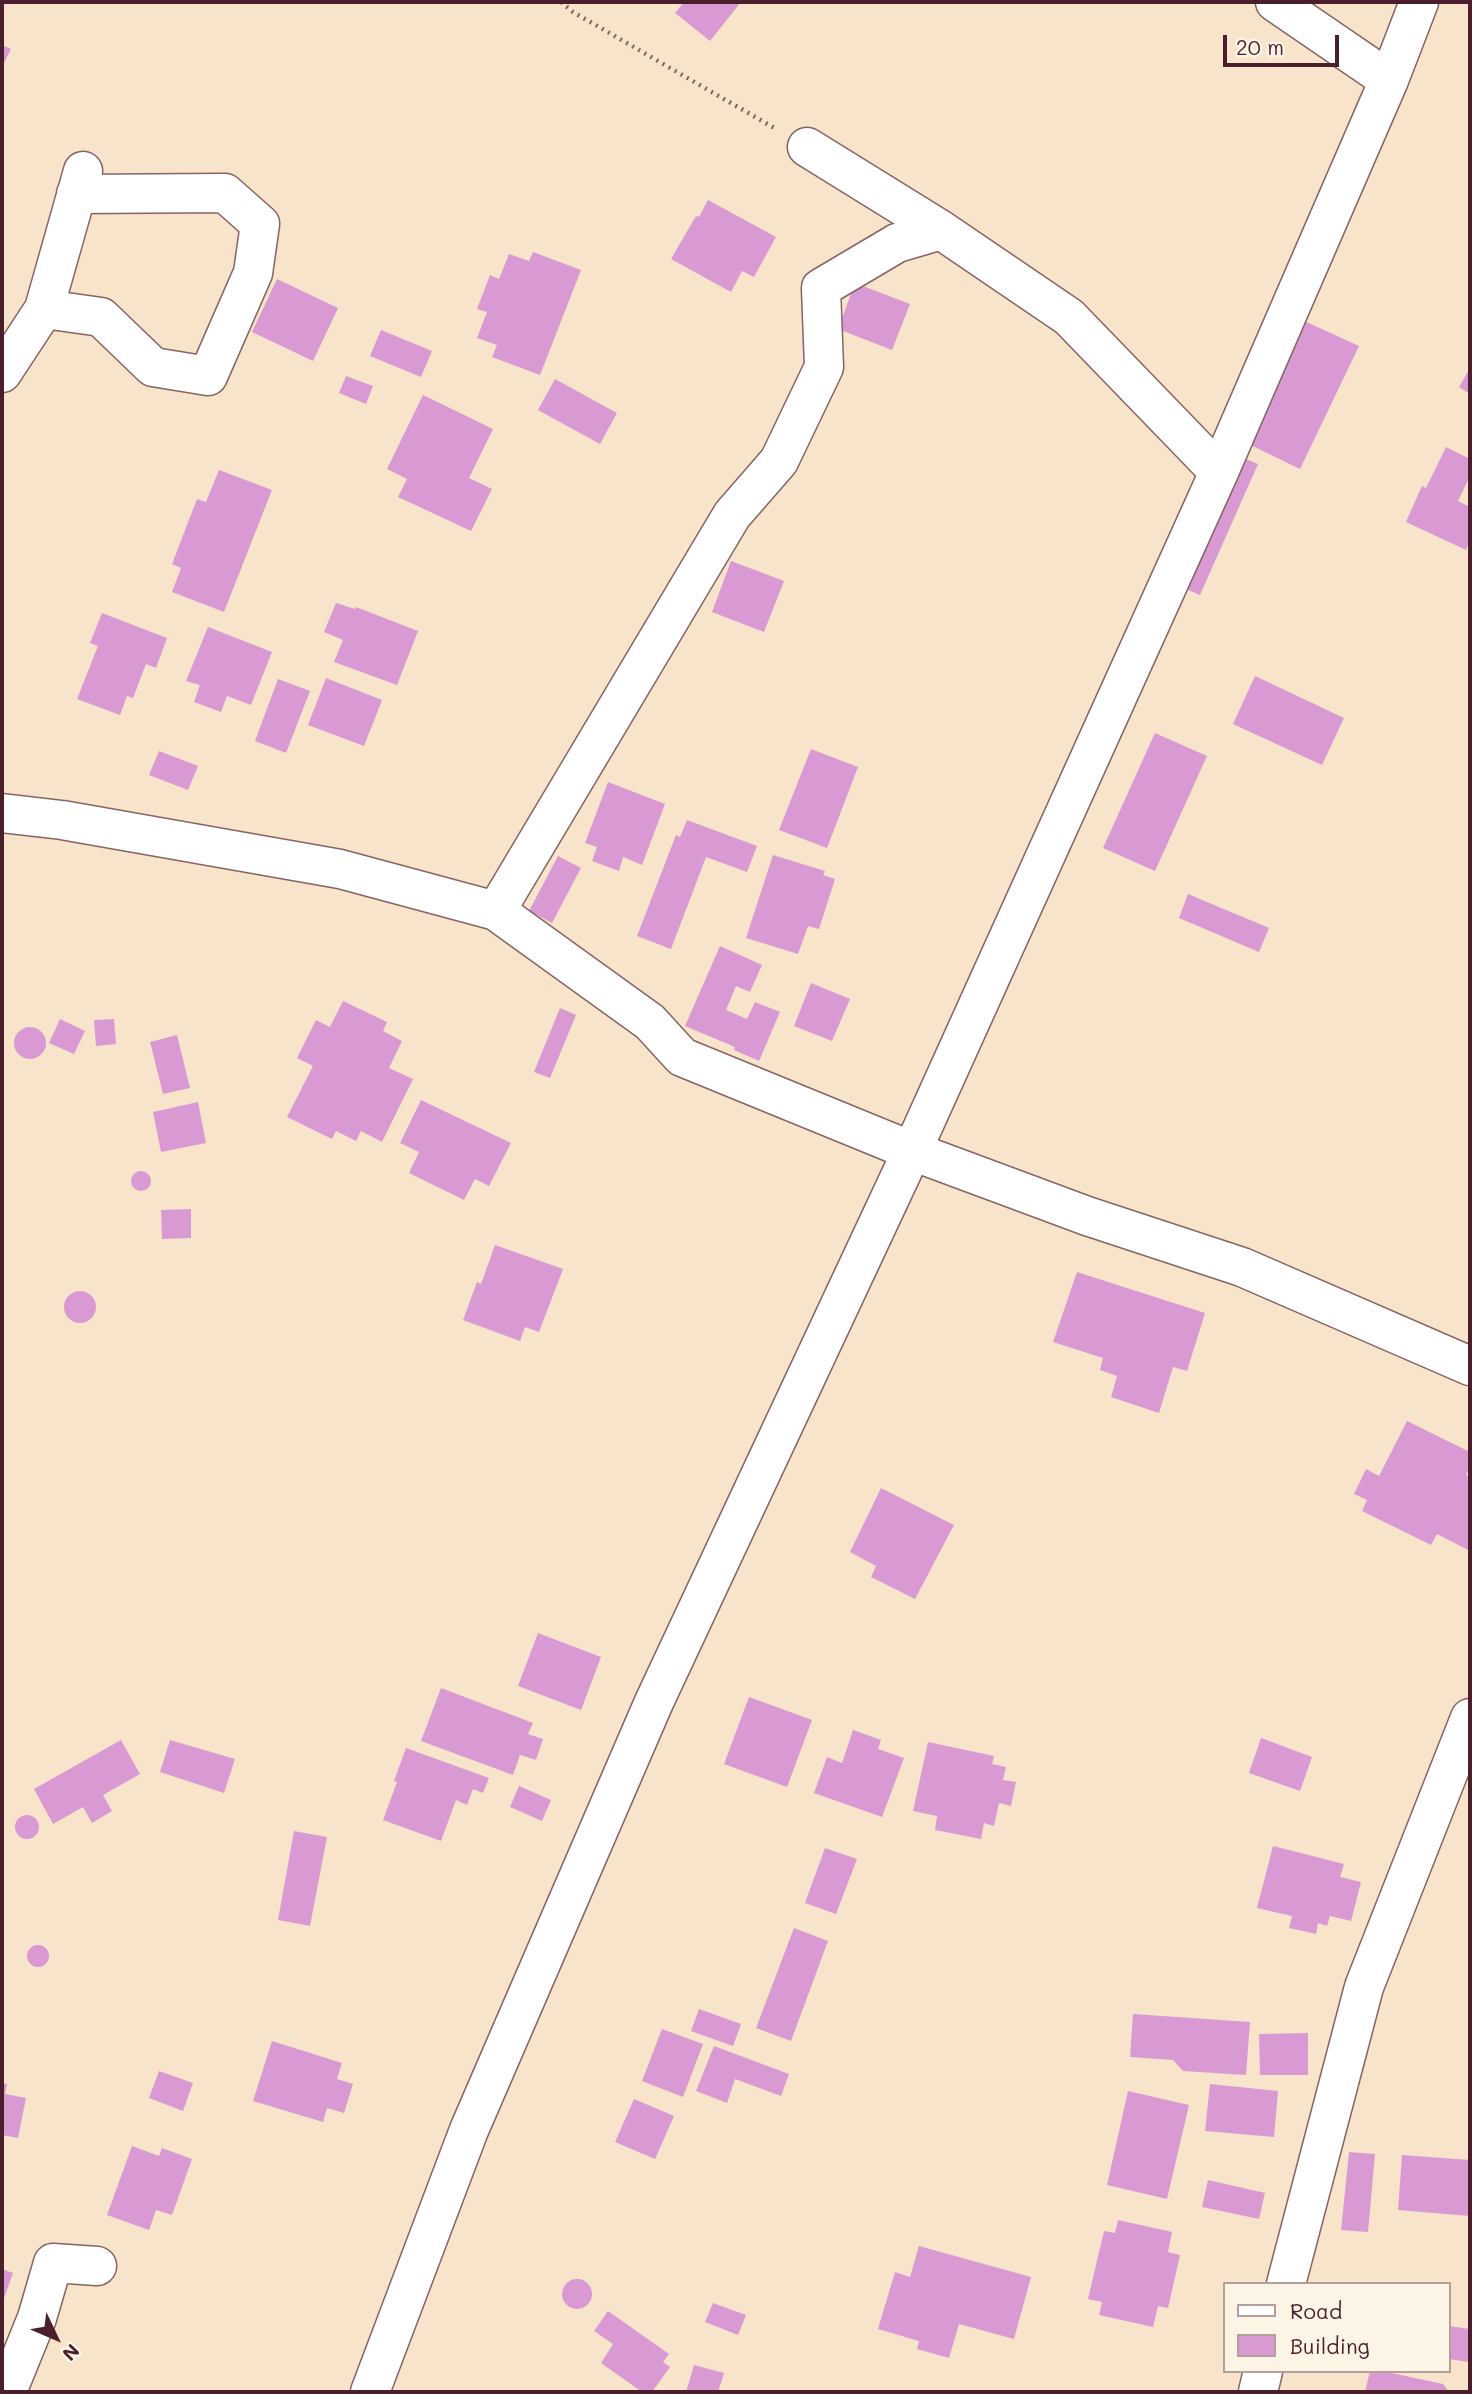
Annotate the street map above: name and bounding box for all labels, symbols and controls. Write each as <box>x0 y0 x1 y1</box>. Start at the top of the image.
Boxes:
scale bar <box>1227 21 1342 65</box>
text: 20 m <box>1236 33 1284 60</box>
legend <box>1224 2282 1451 2373</box>
text: Road <box>1290 2297 1342 2324</box>
north arrow <box>21 2303 91 2373</box>
text: Building <box>1290 2332 1370 2359</box>
text: N <box>57 2339 85 2367</box>

